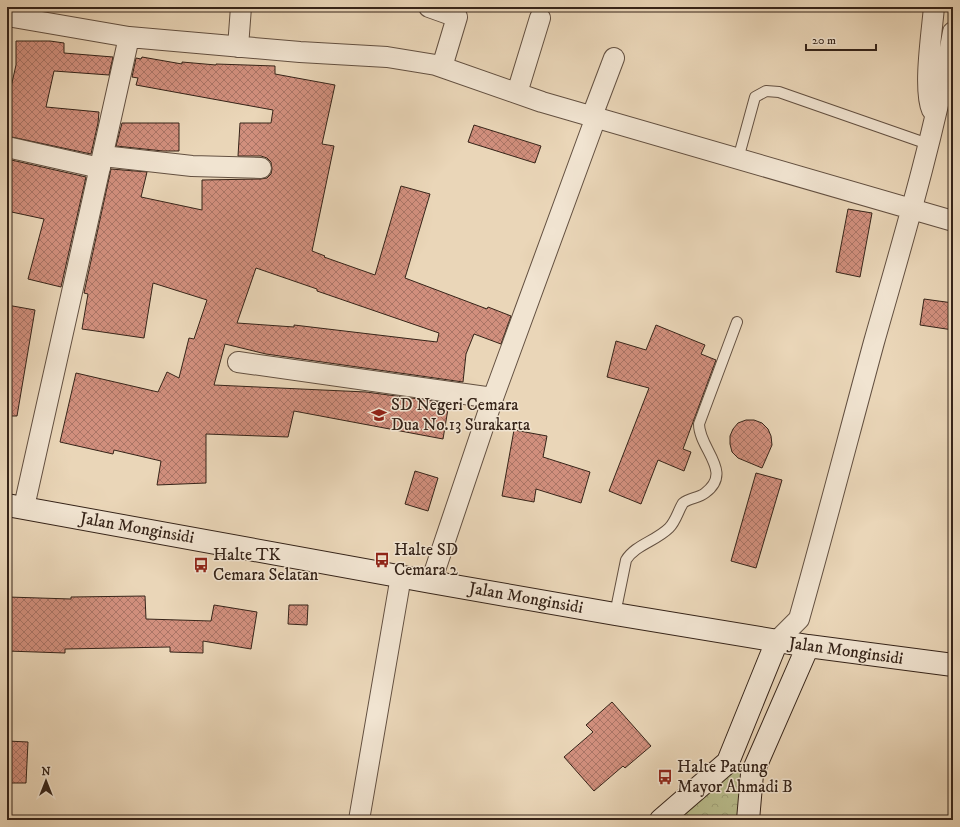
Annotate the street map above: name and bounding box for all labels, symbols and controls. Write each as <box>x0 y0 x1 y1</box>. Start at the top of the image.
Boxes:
scale bar <box>806 26 876 52</box>
text: 20 m <box>812 33 836 48</box>
place label: SD Negeri Cemara Dua No.13 Surakarta <box>391 394 531 436</box>
school or university icon: SD Negeri Cemara Dua No.13 Surakarta <box>370 406 388 424</box>
street label: Jalan Monginsidi <box>76 507 196 549</box>
place label: Halte SD Cemara 2 <box>394 539 459 581</box>
place label: Halte TK Cemara Selatan <box>213 544 318 586</box>
bus stop icon: Halte SD Cemara 2 <box>373 551 391 569</box>
bus stop icon: Halte TK Cemara Selatan <box>192 556 210 574</box>
street label: Jalan Monginsidi <box>465 577 585 619</box>
street label: Jalan Monginsidi <box>785 632 905 670</box>
place label: Halte Patung Mayor Ahmadi B <box>677 756 793 798</box>
north arrow <box>26 761 66 801</box>
text: N <box>41 765 51 779</box>
bus stop icon: Halte Patung Mayor Ahmadi B <box>656 768 674 786</box>

